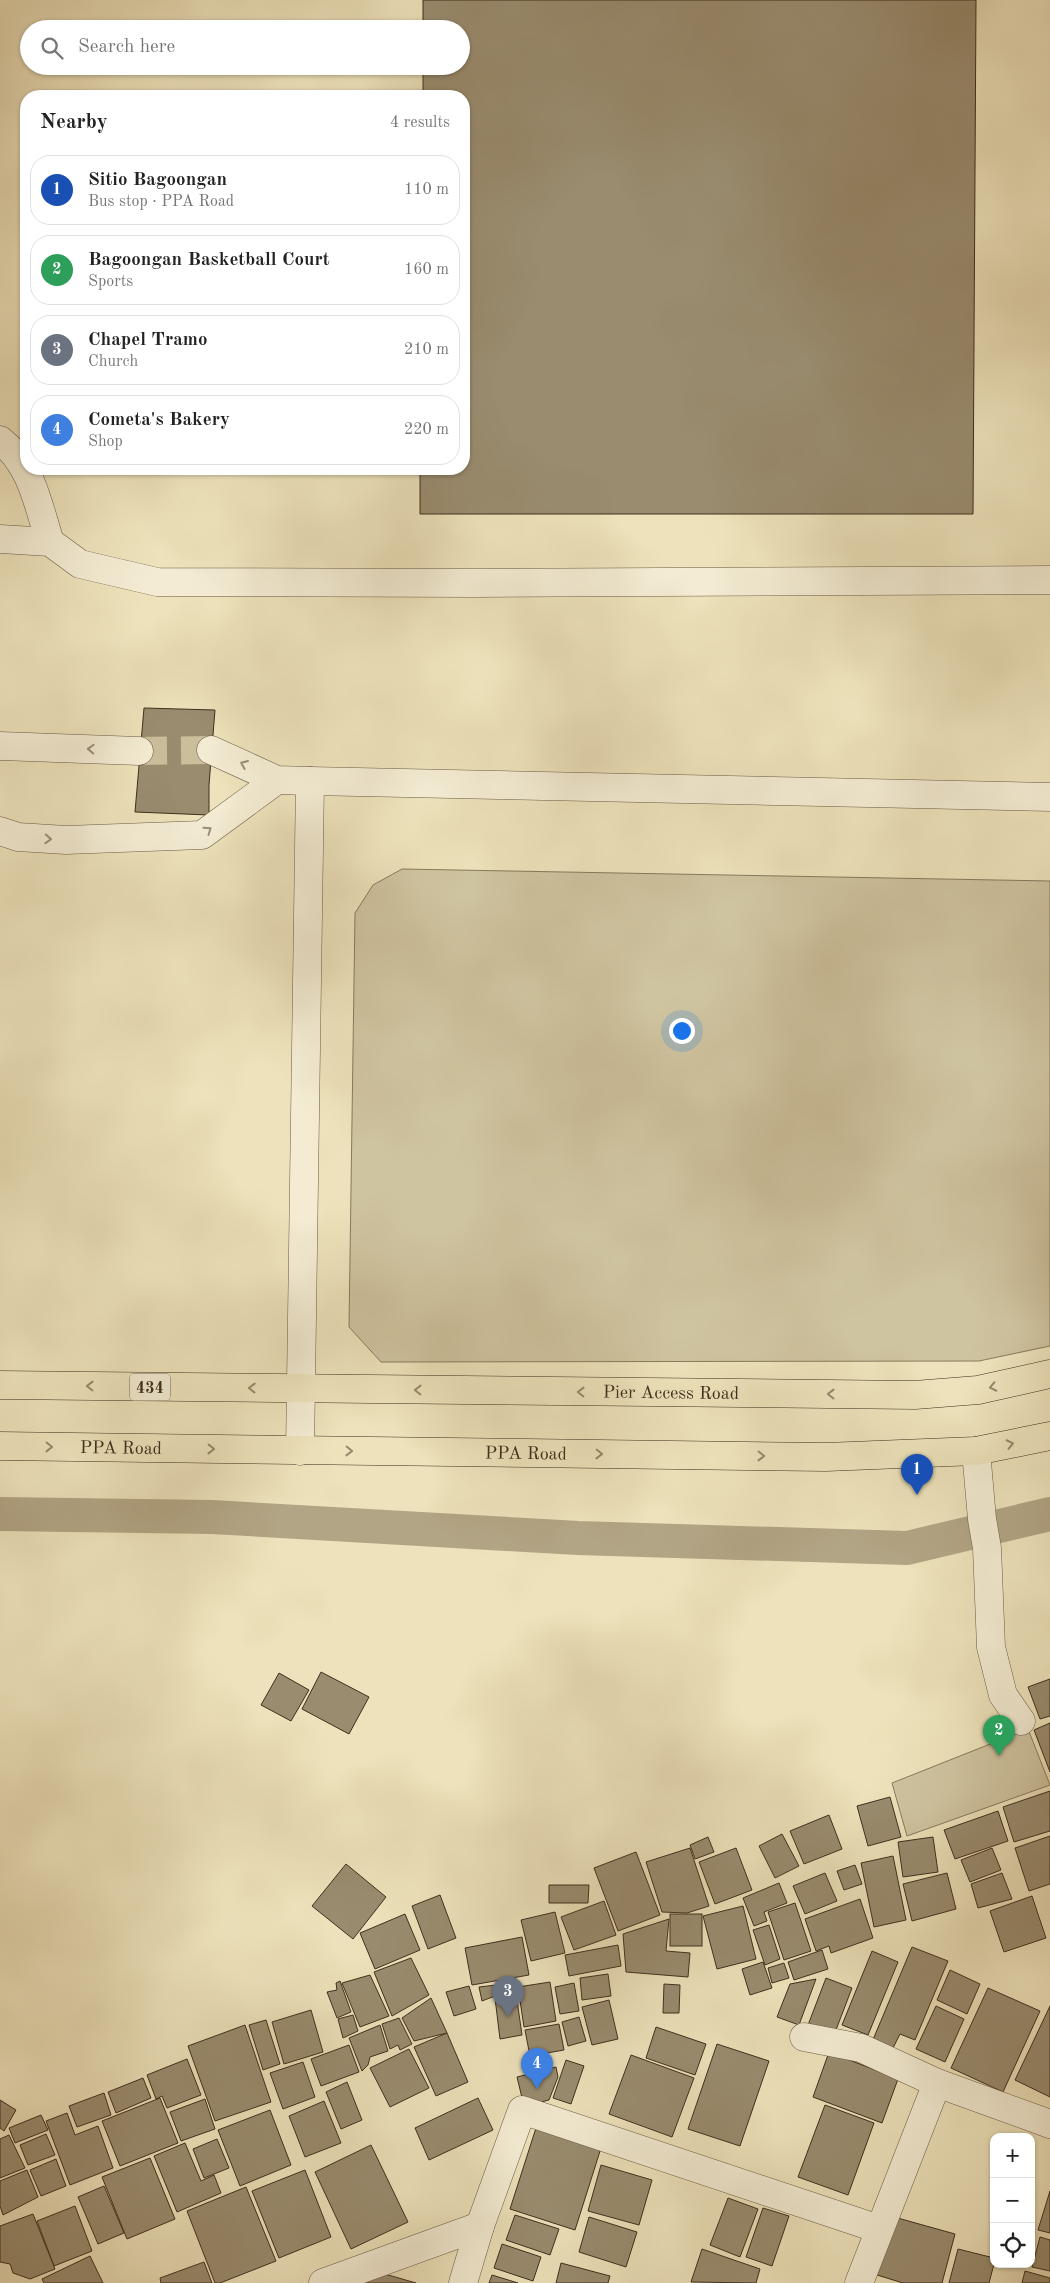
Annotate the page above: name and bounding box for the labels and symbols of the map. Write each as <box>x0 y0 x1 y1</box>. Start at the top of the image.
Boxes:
one-way arrow <box>86 744 94 754</box>
one-way arrow <box>241 760 249 770</box>
one-way arrow <box>202 827 212 836</box>
one-way arrow <box>44 833 52 844</box>
your location <box>669 1018 695 1044</box>
road number: 434 <box>130 1374 170 1400</box>
one-way arrow <box>85 1381 93 1391</box>
one-way arrow <box>988 1381 997 1392</box>
one-way arrow <box>248 1383 256 1394</box>
street label: Pier Access Road <box>603 1384 739 1403</box>
one-way arrow <box>414 1385 422 1395</box>
one-way arrow <box>577 1387 584 1397</box>
one-way arrow <box>827 1389 834 1399</box>
street label: PPA Road <box>80 1439 162 1458</box>
one-way arrow <box>1006 1440 1015 1450</box>
one-way arrow <box>45 1441 53 1452</box>
one-way arrow <box>208 1444 215 1454</box>
street label: PPA Road <box>485 1444 567 1464</box>
one-way arrow <box>345 1446 353 1456</box>
one-way arrow <box>595 1449 603 1459</box>
one-way arrow <box>758 1451 765 1461</box>
pin: 1 <box>901 1454 933 1495</box>
pin: 2 <box>983 1715 1015 1756</box>
pin: 3 <box>492 1976 524 2017</box>
pin: 4 <box>521 2048 553 2089</box>

